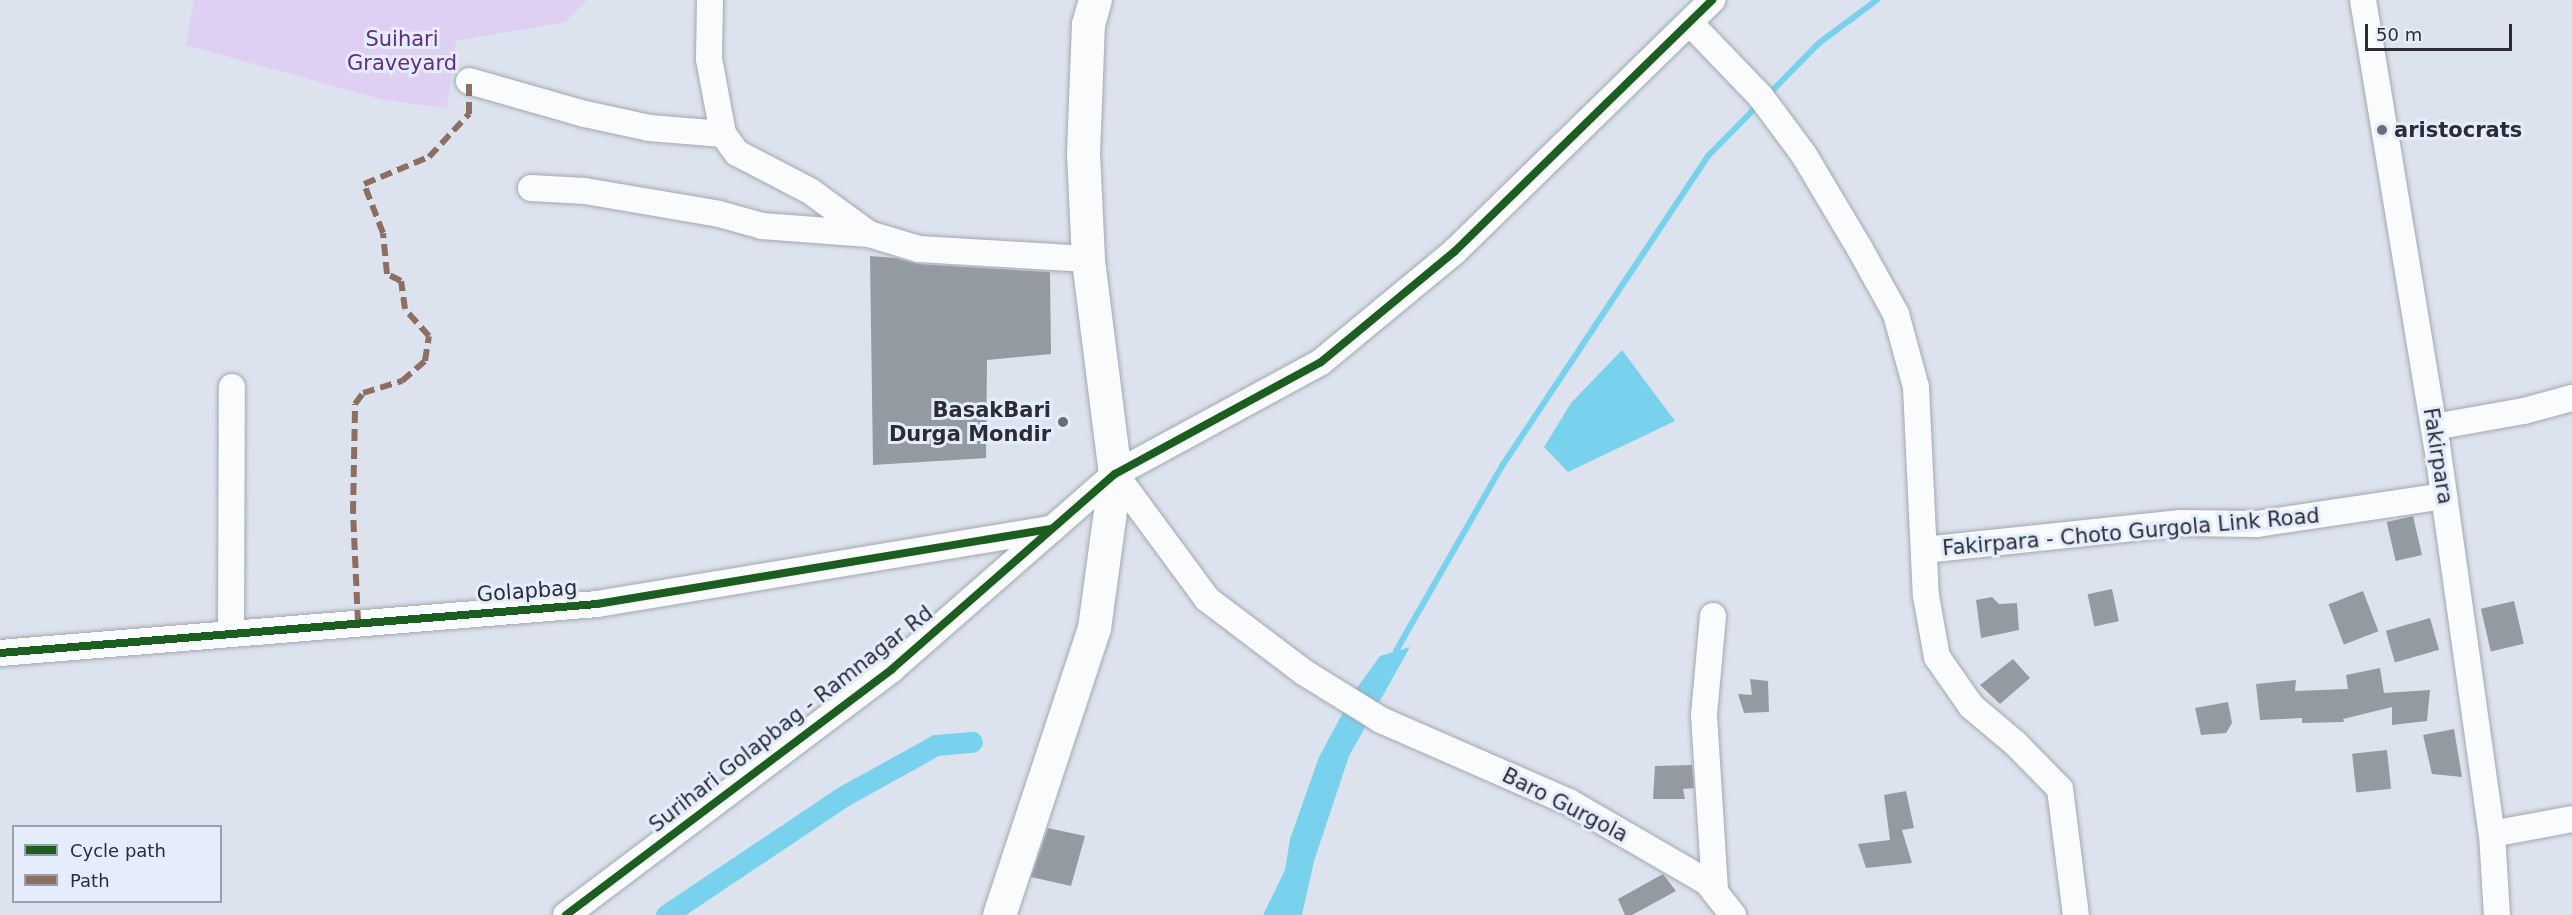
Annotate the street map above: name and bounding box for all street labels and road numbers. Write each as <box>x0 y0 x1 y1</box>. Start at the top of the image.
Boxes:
street label: Fakirpara <box>2418 406 2458 506</box>
street label: Fakirpara - Choto Gurgola Link Road <box>1941 503 2321 561</box>
street label: Golapbag <box>476 575 578 607</box>
street label: Surihari Golapbag - Ramnagar Rd <box>644 600 938 838</box>
street label: Baro Gurgola <box>1498 763 1632 847</box>

